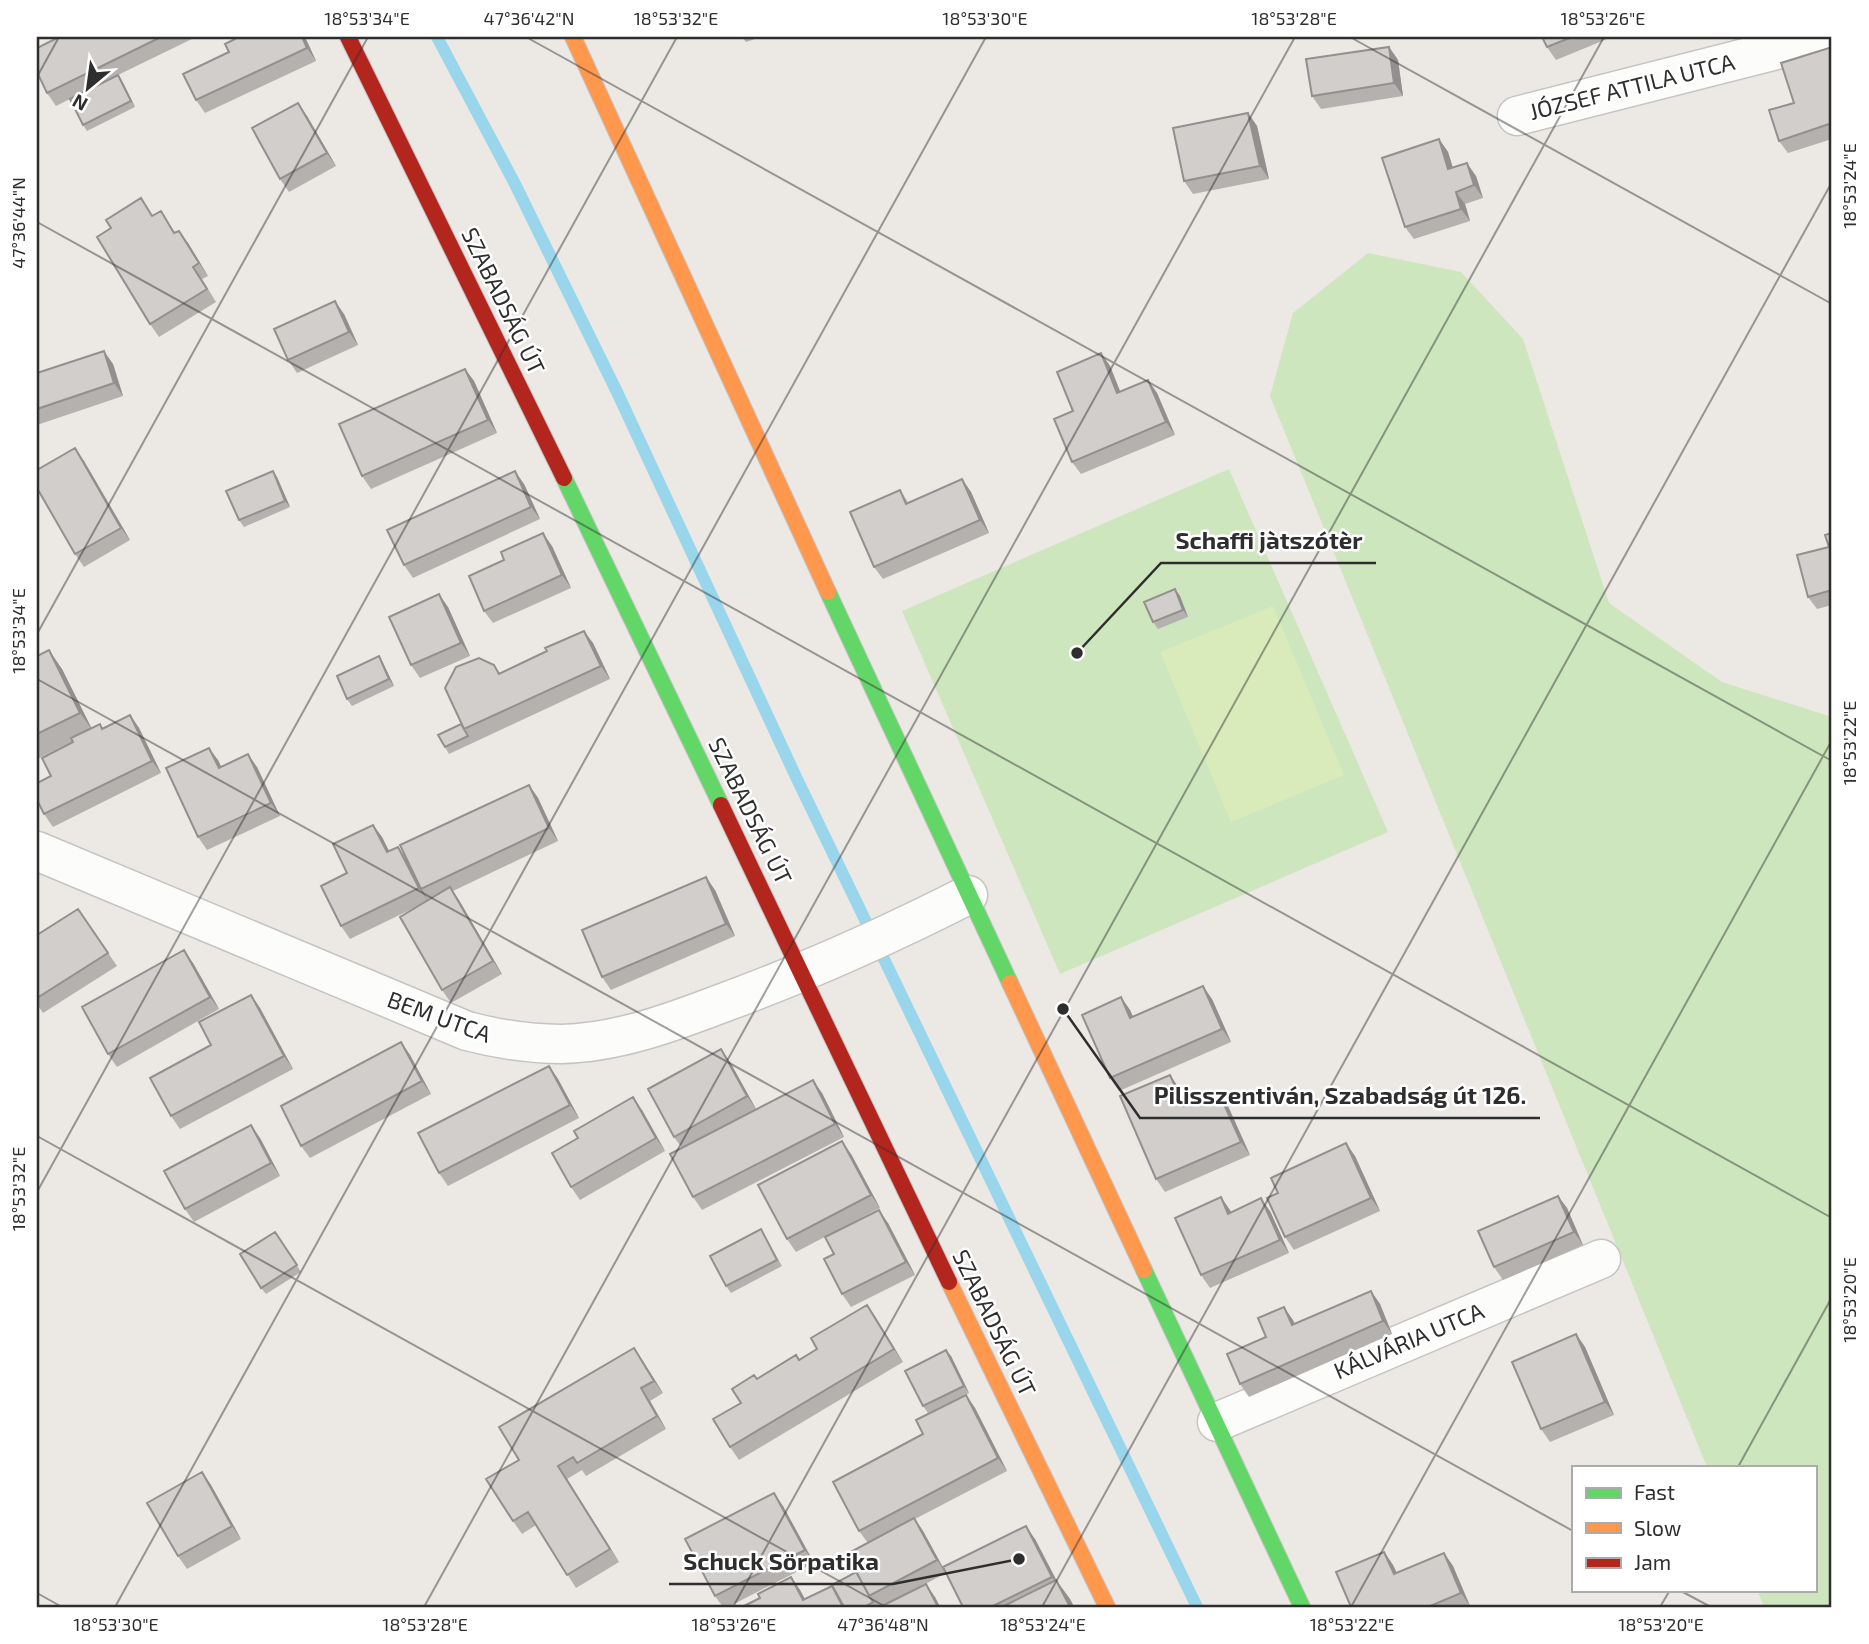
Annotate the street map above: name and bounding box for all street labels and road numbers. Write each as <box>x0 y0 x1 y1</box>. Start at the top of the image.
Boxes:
street label: JÓZSEF ATTILA UTCA <box>1526 47 1738 125</box>
street label: SZABADSÁG ÚT <box>456 223 551 378</box>
street label: SZABADSÁG ÚT <box>703 733 798 888</box>
street label: BEM UTCA <box>384 984 496 1048</box>
street label: SZABADSÁG ÚT <box>947 1245 1042 1400</box>
street label: KÁLVÁRIA UTCA <box>1329 1296 1488 1384</box>

